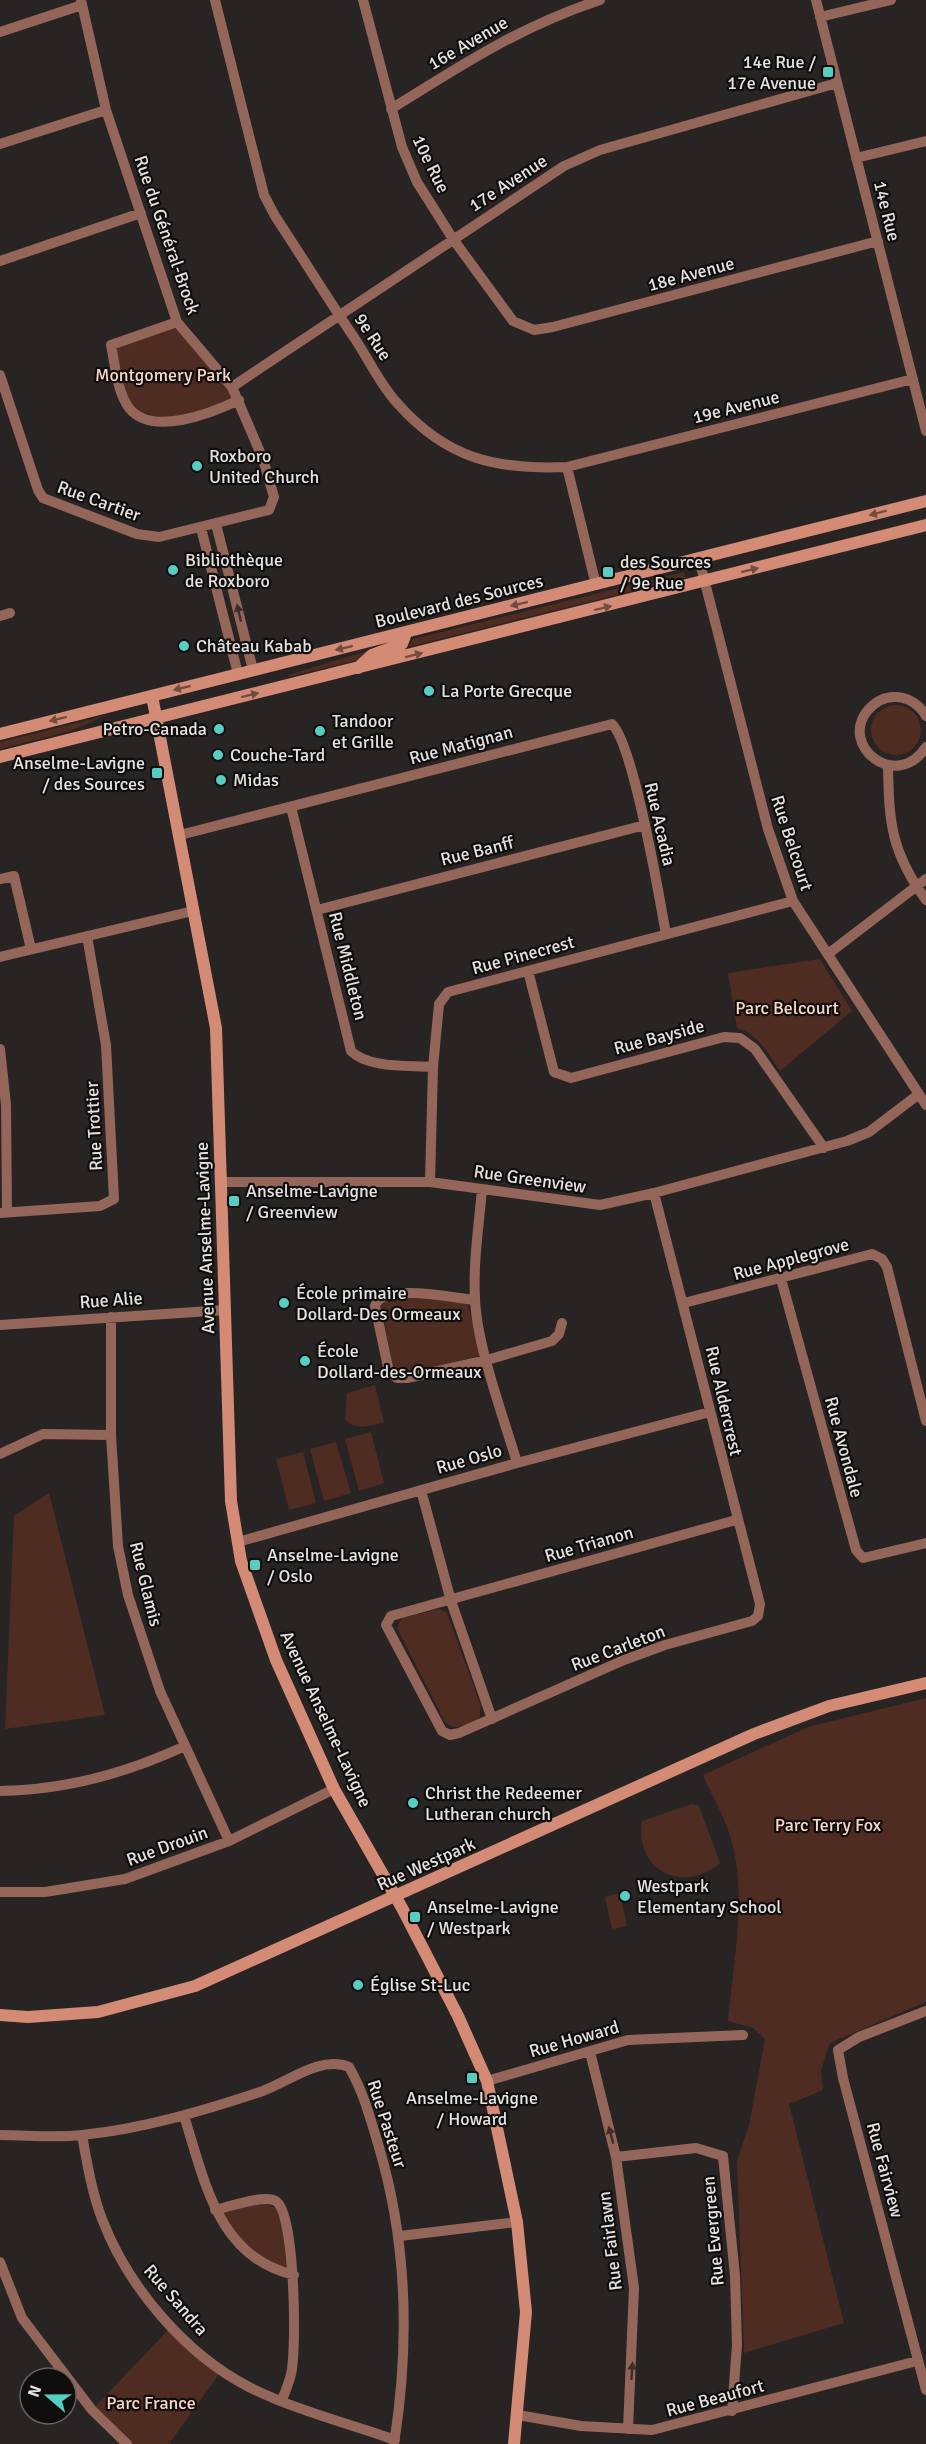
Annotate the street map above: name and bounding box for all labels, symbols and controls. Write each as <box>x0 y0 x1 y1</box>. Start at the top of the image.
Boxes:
street label: 16e Avenue <box>424 11 512 75</box>
place label: 14e Rue / 17e Avenue <box>727 51 816 94</box>
marker: 14e Rue / 17e Avenue <box>821 65 835 79</box>
street label: 10e Rue <box>408 131 454 197</box>
street label: 17e Avenue <box>465 150 551 216</box>
street label: Rue du Général-Brock <box>129 153 205 317</box>
street label: 14e Rue <box>869 178 905 244</box>
street label: 18e Avenue <box>645 252 737 296</box>
street label: 9e Rue <box>350 309 396 365</box>
park label: Montgomery Park <box>95 364 231 386</box>
street label: 19e Avenue <box>690 386 782 428</box>
place label: Roxboro United Church <box>209 445 319 488</box>
marker: Roxboro United Church <box>190 459 204 473</box>
street label: Rue Cartier <box>54 476 144 526</box>
one-way arrow <box>868 509 887 519</box>
place label: Bibliothèque de Roxboro <box>185 549 283 592</box>
place label: des Sources / 9e Rue <box>620 551 711 594</box>
marker: Bibliothèque de Roxboro <box>166 563 180 577</box>
marker: des Sources / 9e Rue <box>601 565 615 579</box>
one-way arrow <box>741 565 759 575</box>
street label: Boulevard des Sources <box>373 569 545 633</box>
one-way arrow <box>510 600 528 610</box>
one-way arrow <box>594 602 612 612</box>
one-way arrow <box>233 604 243 622</box>
place label: Château Kabab <box>196 635 312 657</box>
marker: Château Kabab <box>177 639 191 653</box>
one-way arrow <box>335 644 353 654</box>
one-way arrow <box>405 649 423 659</box>
place label: La Porte Grecque <box>441 680 572 702</box>
one-way arrow <box>173 683 191 693</box>
marker: La Porte Grecque <box>422 684 436 698</box>
one-way arrow <box>241 690 259 700</box>
place label: Tandoor et Grille <box>332 710 394 753</box>
one-way arrow <box>49 715 67 724</box>
place label: Petro-Canada <box>103 718 207 740</box>
street label: Rue Matignan <box>407 721 515 769</box>
marker: Petro-Canada <box>212 722 226 736</box>
marker: Tandoor et Grille <box>313 724 327 738</box>
place label: Couche-Tard <box>230 744 325 766</box>
marker: Couche-Tard <box>211 748 225 762</box>
place label: Anselme-Lavigne / des Sources <box>13 752 145 795</box>
marker: Anselme-Lavigne / des Sources <box>150 766 164 780</box>
place label: Midas <box>233 769 279 791</box>
marker: Midas <box>214 773 228 787</box>
street label: Rue Acadia <box>640 780 680 868</box>
street label: Rue Belcourt <box>766 792 818 894</box>
street label: Rue Banff <box>438 831 517 871</box>
street label: Rue Middleton <box>324 909 372 1023</box>
street label: Rue Pinecrest <box>469 931 577 979</box>
park label: Parc Belcourt <box>735 997 839 1019</box>
street label: Rue Bayside <box>611 1014 707 1060</box>
street label: Rue Trottier <box>81 1080 107 1171</box>
street label: Avenue Anselme-Lavigne <box>191 1142 219 1334</box>
street label: Rue Greenview <box>472 1160 588 1198</box>
place label: Anselme-Lavigne / Greenview <box>246 1180 378 1223</box>
marker: Anselme-Lavigne / Greenview <box>227 1194 241 1208</box>
street label: Rue Applegrove <box>731 1233 851 1285</box>
place label: École primaire Dollard-Des Ormeaux <box>296 1282 461 1325</box>
street label: Rue Alie <box>79 1287 143 1313</box>
marker: École primaire Dollard-Des Ormeaux <box>277 1296 291 1310</box>
place label: École Dollard-des-Ormeaux <box>317 1340 482 1383</box>
street label: Rue Aldercrest <box>701 1344 747 1458</box>
marker: École Dollard-des-Ormeaux <box>298 1354 312 1368</box>
street label: Rue Avondale <box>820 1394 868 1500</box>
street label: Rue Oslo <box>434 1439 504 1479</box>
street label: Rue Trianon <box>542 1521 636 1567</box>
street label: Rue Glamis <box>125 1539 167 1629</box>
place label: Anselme-Lavigne / Oslo <box>267 1544 399 1587</box>
marker: Anselme-Lavigne / Oslo <box>248 1558 262 1572</box>
street label: Rue Carleton <box>568 1620 668 1676</box>
street label: Avenue Anselme-Lavigne <box>275 1627 377 1811</box>
place label: Christ the Redeemer Lutheran church <box>425 1782 582 1825</box>
marker: Christ the Redeemer Lutheran church <box>406 1796 420 1810</box>
park label: Parc Terry Fox <box>775 1814 882 1836</box>
street label: Rue Drouin <box>123 1821 211 1871</box>
street label: Rue Westpark <box>373 1833 479 1895</box>
place label: Westpark Elementary School <box>637 1875 782 1918</box>
marker: Westpark Elementary School <box>618 1889 632 1903</box>
place label: Anselme-Lavigne / Westpark <box>427 1896 559 1939</box>
marker: Anselme-Lavigne / Westpark <box>408 1910 422 1924</box>
place label: Église St-Luc <box>370 1974 470 1996</box>
marker: Église St-Luc <box>351 1978 365 1992</box>
street label: Rue Howard <box>527 2016 621 2062</box>
marker: Anselme-Lavigne / Howard <box>465 2071 479 2085</box>
street label: Rue Pasteur <box>362 2077 412 2171</box>
place label: Anselme-Lavigne / Howard <box>406 2087 538 2130</box>
street label: Rue Fairview <box>862 2120 908 2220</box>
one-way arrow <box>605 2126 615 2145</box>
street label: Rue Evergreen <box>697 2175 729 2287</box>
street label: Rue Fairlawn <box>593 2190 627 2292</box>
street label: Rue Sandra <box>139 2260 213 2340</box>
one-way arrow <box>627 2361 636 2380</box>
north arrow <box>18 2366 78 2426</box>
street label: Rue Beaufort <box>664 2374 766 2422</box>
text: N <box>24 2383 46 2400</box>
park label: Parc France <box>106 2392 196 2414</box>

